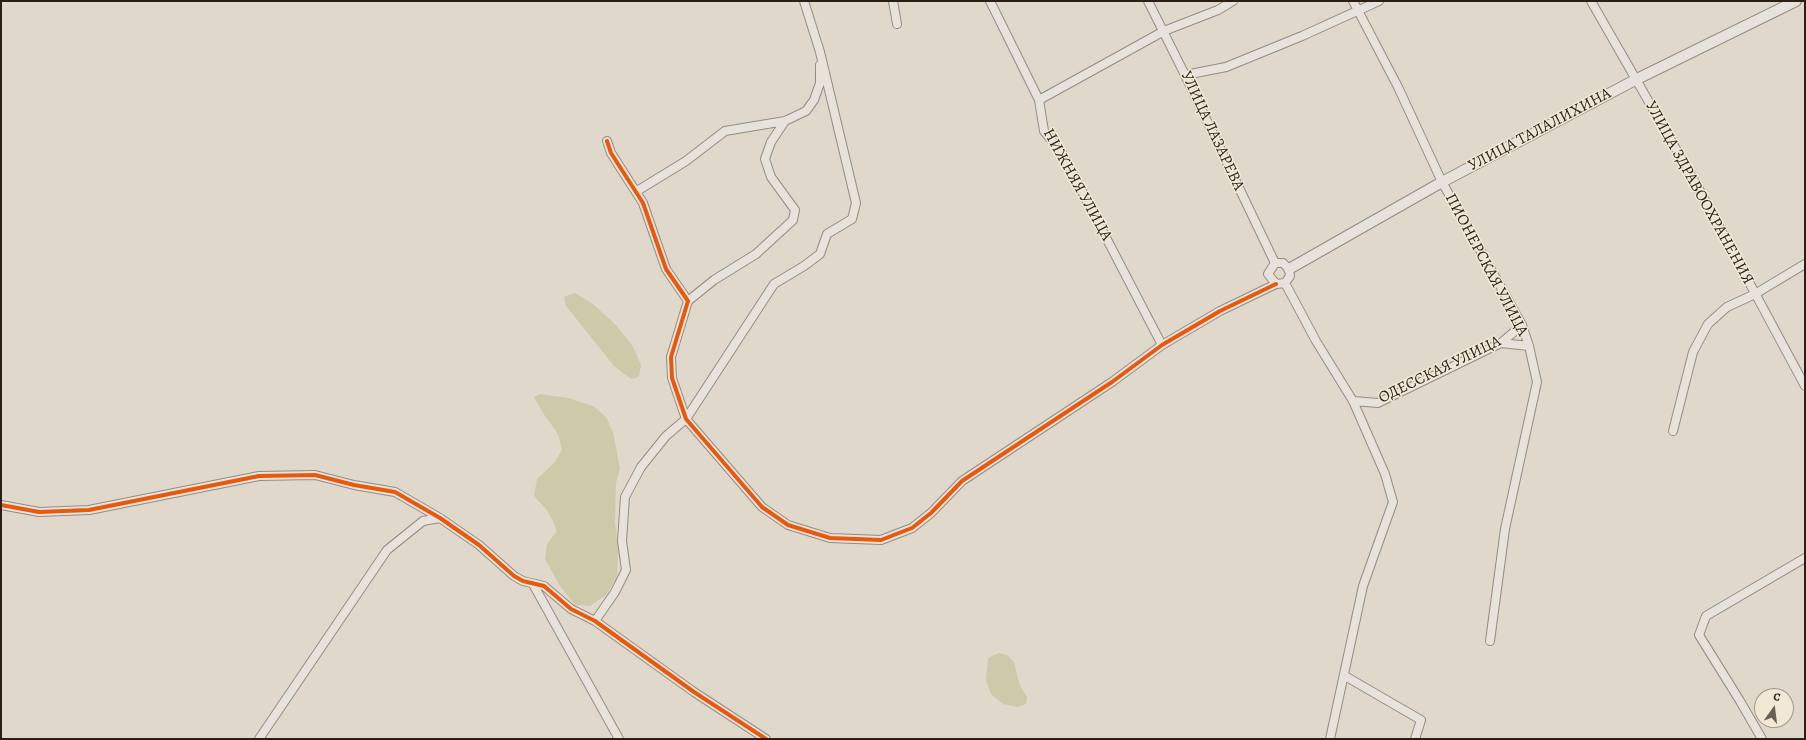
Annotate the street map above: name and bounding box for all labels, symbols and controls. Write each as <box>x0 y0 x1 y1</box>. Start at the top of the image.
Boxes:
street label: УЛИЦА ЛАЗАРЕВА <box>1176 68 1248 194</box>
street label: УЛИЦА ТАЛАЛИХИНА <box>1465 84 1615 176</box>
street label: УЛИЦА ЗДРАВООХРАНЕНИЯ <box>1641 98 1757 288</box>
street label: НИЖНЯЯ УЛИЦА <box>1038 126 1116 244</box>
street label: ПИОНЕРСКАЯ УЛИЦА <box>1440 190 1532 340</box>
street label: ОДЕССКАЯ УЛИЦА <box>1376 332 1504 408</box>
north arrow <box>1754 688 1794 728</box>
text: С <box>1772 689 1782 705</box>

